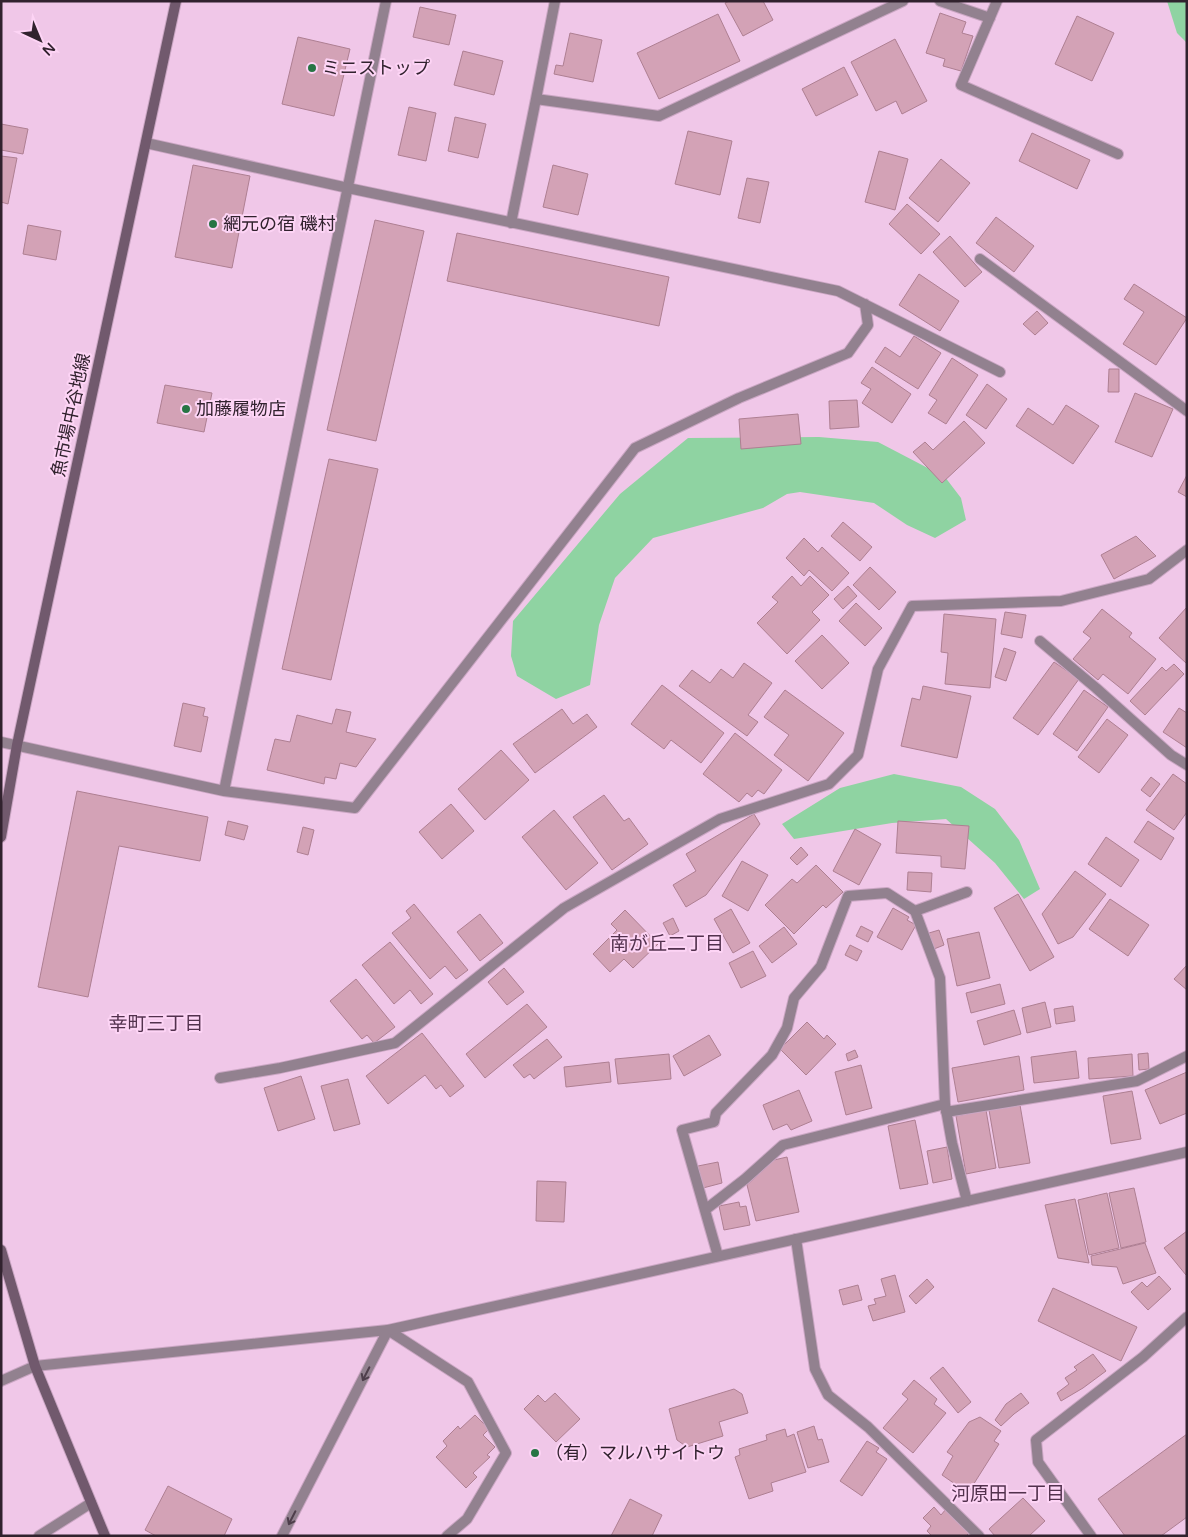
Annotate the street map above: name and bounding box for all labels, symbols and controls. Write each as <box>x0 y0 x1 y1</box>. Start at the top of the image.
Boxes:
north arrow <box>15 15 65 65</box>
text: N <box>39 39 59 59</box>
place label: ミニストップ <box>322 57 430 79</box>
marker: ミニストップ <box>306 62 318 74</box>
place label: 網元の宿 磯村 <box>223 213 336 235</box>
marker: 網元の宿 磯村 <box>207 218 219 230</box>
street label: 魚市場中谷地線 <box>47 351 95 479</box>
place label: 加藤履物店 <box>196 398 286 420</box>
marker: 加藤履物店 <box>180 403 192 415</box>
district label: 南が丘二丁目 <box>610 933 724 955</box>
district label: 幸町三丁目 <box>108 1013 204 1035</box>
one-way arrow <box>361 1366 371 1381</box>
place label: （有）マルハサイトウ <box>545 1442 725 1464</box>
marker: （有）マルハサイトウ <box>529 1447 541 1459</box>
district label: 河原田一丁目 <box>951 1483 1065 1505</box>
one-way arrow <box>287 1510 296 1525</box>

